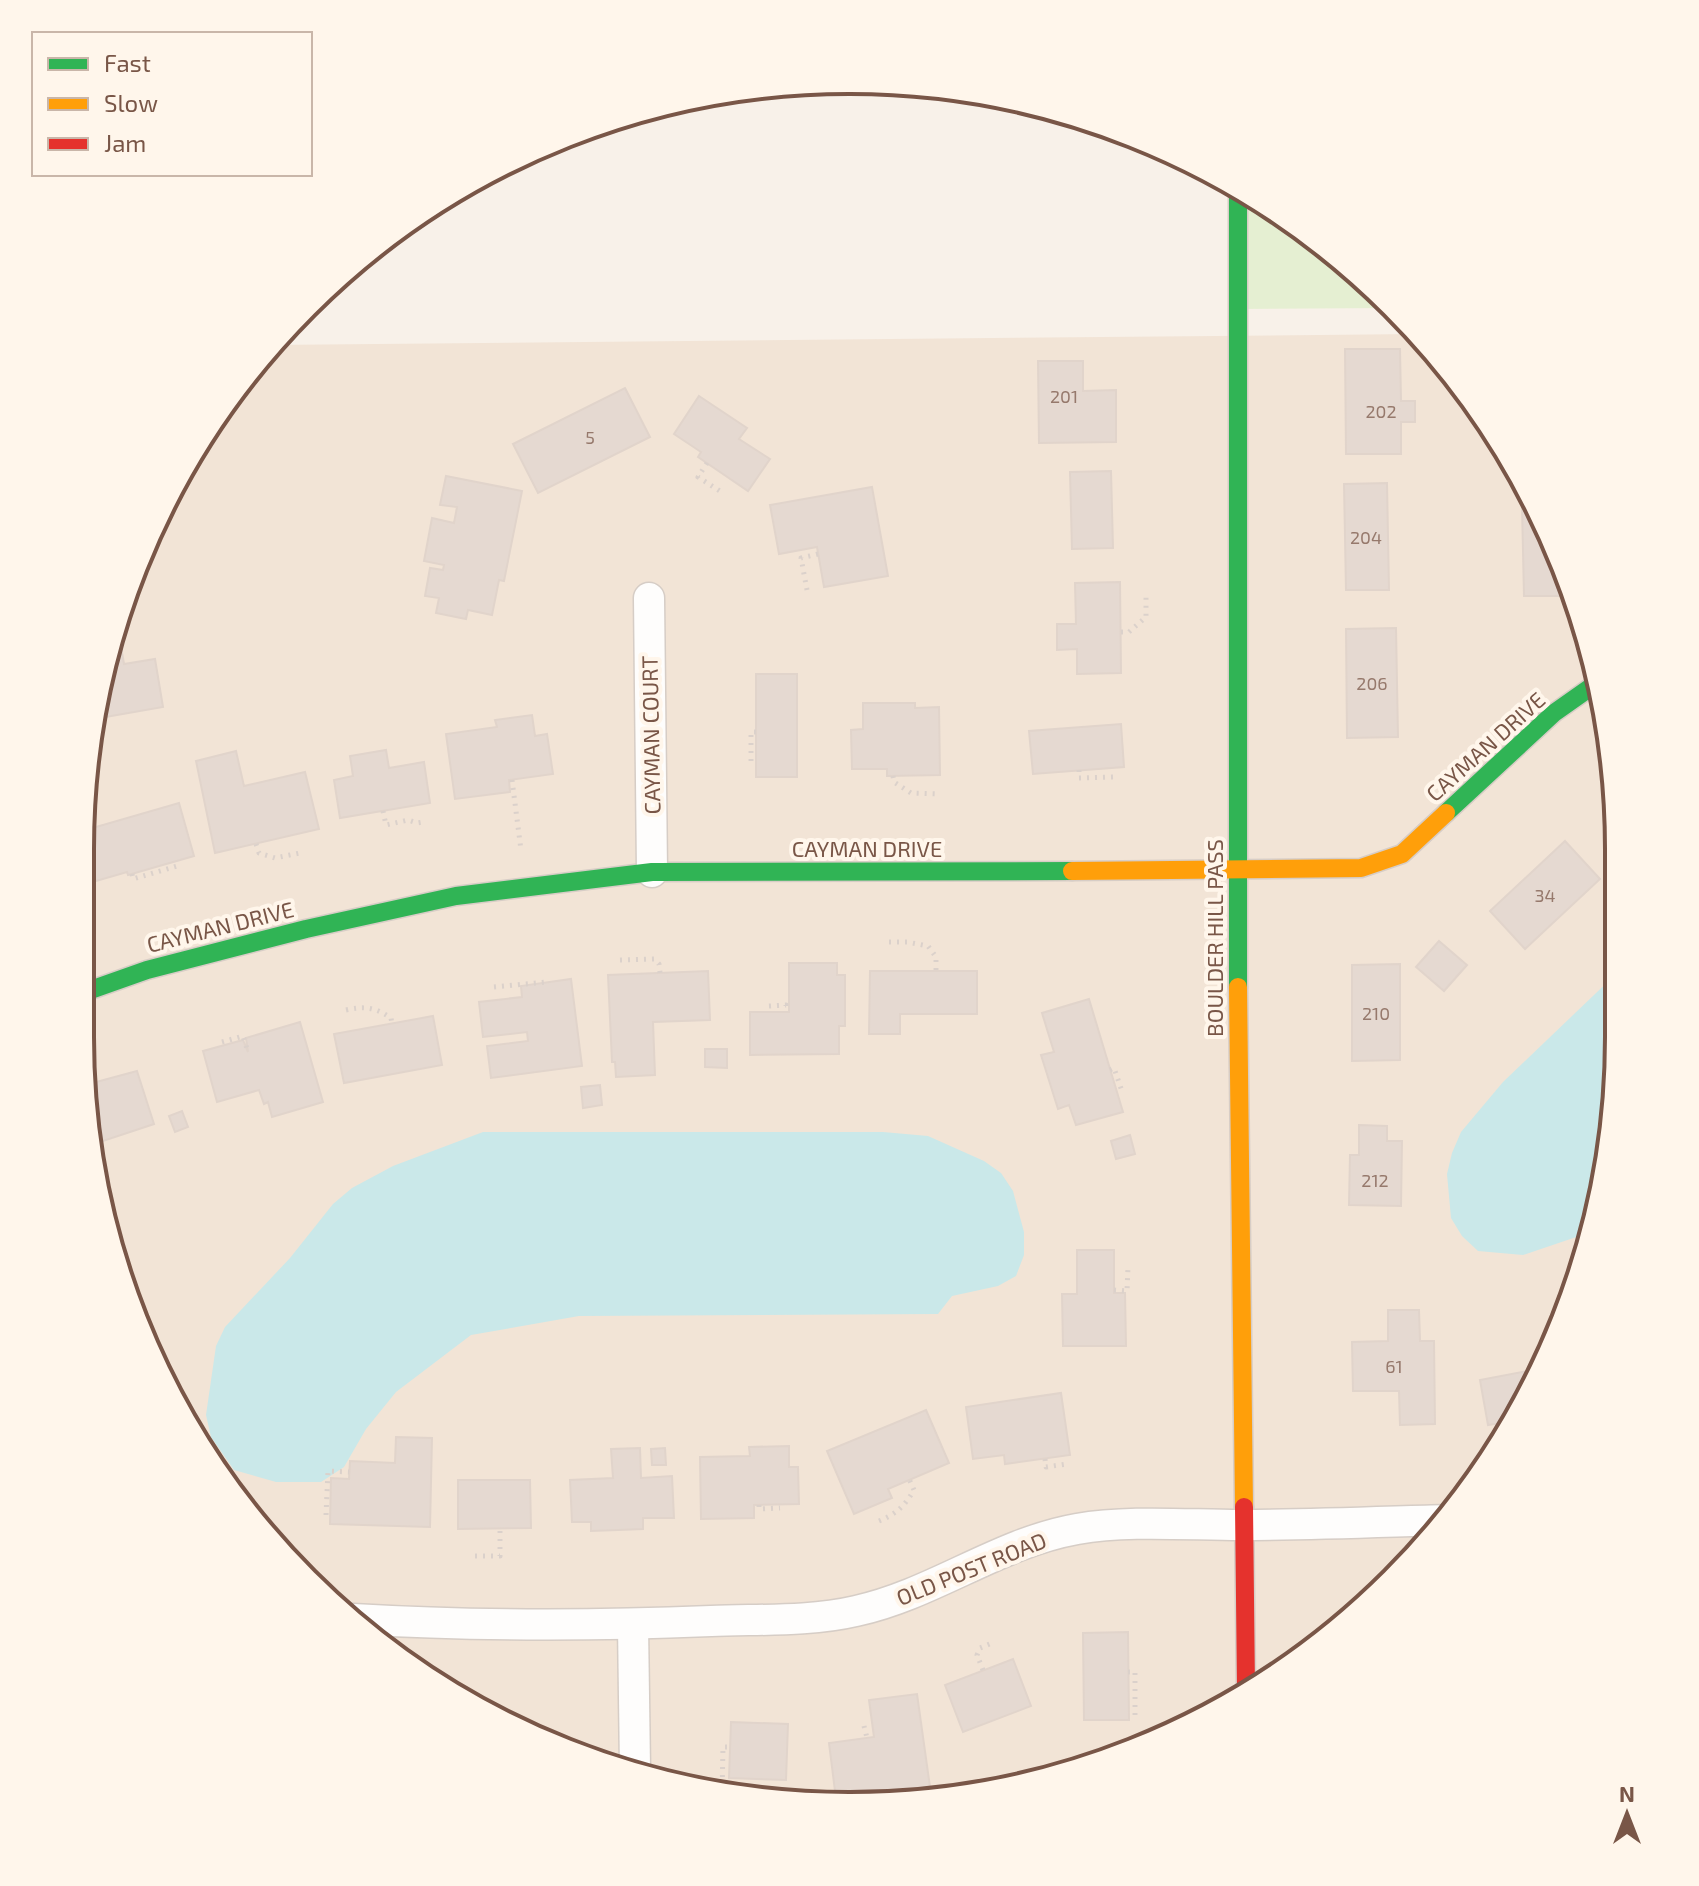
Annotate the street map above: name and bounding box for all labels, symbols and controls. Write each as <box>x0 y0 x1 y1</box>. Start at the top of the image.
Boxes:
legend <box>32 32 312 176</box>
text: Fast <box>104 48 151 77</box>
text: Slow <box>104 88 158 117</box>
text: Jam <box>104 128 146 157</box>
house number: 201 <box>1050 385 1078 407</box>
house number: 202 <box>1365 400 1397 422</box>
house number: 5 <box>585 426 595 448</box>
house number: 204 <box>1350 526 1382 548</box>
street label: CAYMAN COURT <box>636 655 664 815</box>
house number: 206 <box>1356 672 1388 694</box>
street label: CAYMAN DRIVE <box>1420 686 1550 806</box>
street label: CAYMAN DRIVE <box>792 835 942 861</box>
street label: BOULDER HILL PASS <box>1201 839 1227 1037</box>
house number: 34 <box>1534 884 1556 906</box>
street label: CAYMAN DRIVE <box>144 895 296 957</box>
house number: 210 <box>1362 1002 1390 1024</box>
house number: 212 <box>1361 1169 1389 1191</box>
house number: 61 <box>1385 1355 1403 1377</box>
street label: OLD POST ROAD <box>892 1526 1050 1610</box>
north arrow <box>1587 1774 1667 1854</box>
text: N <box>1619 1780 1635 1806</box>

